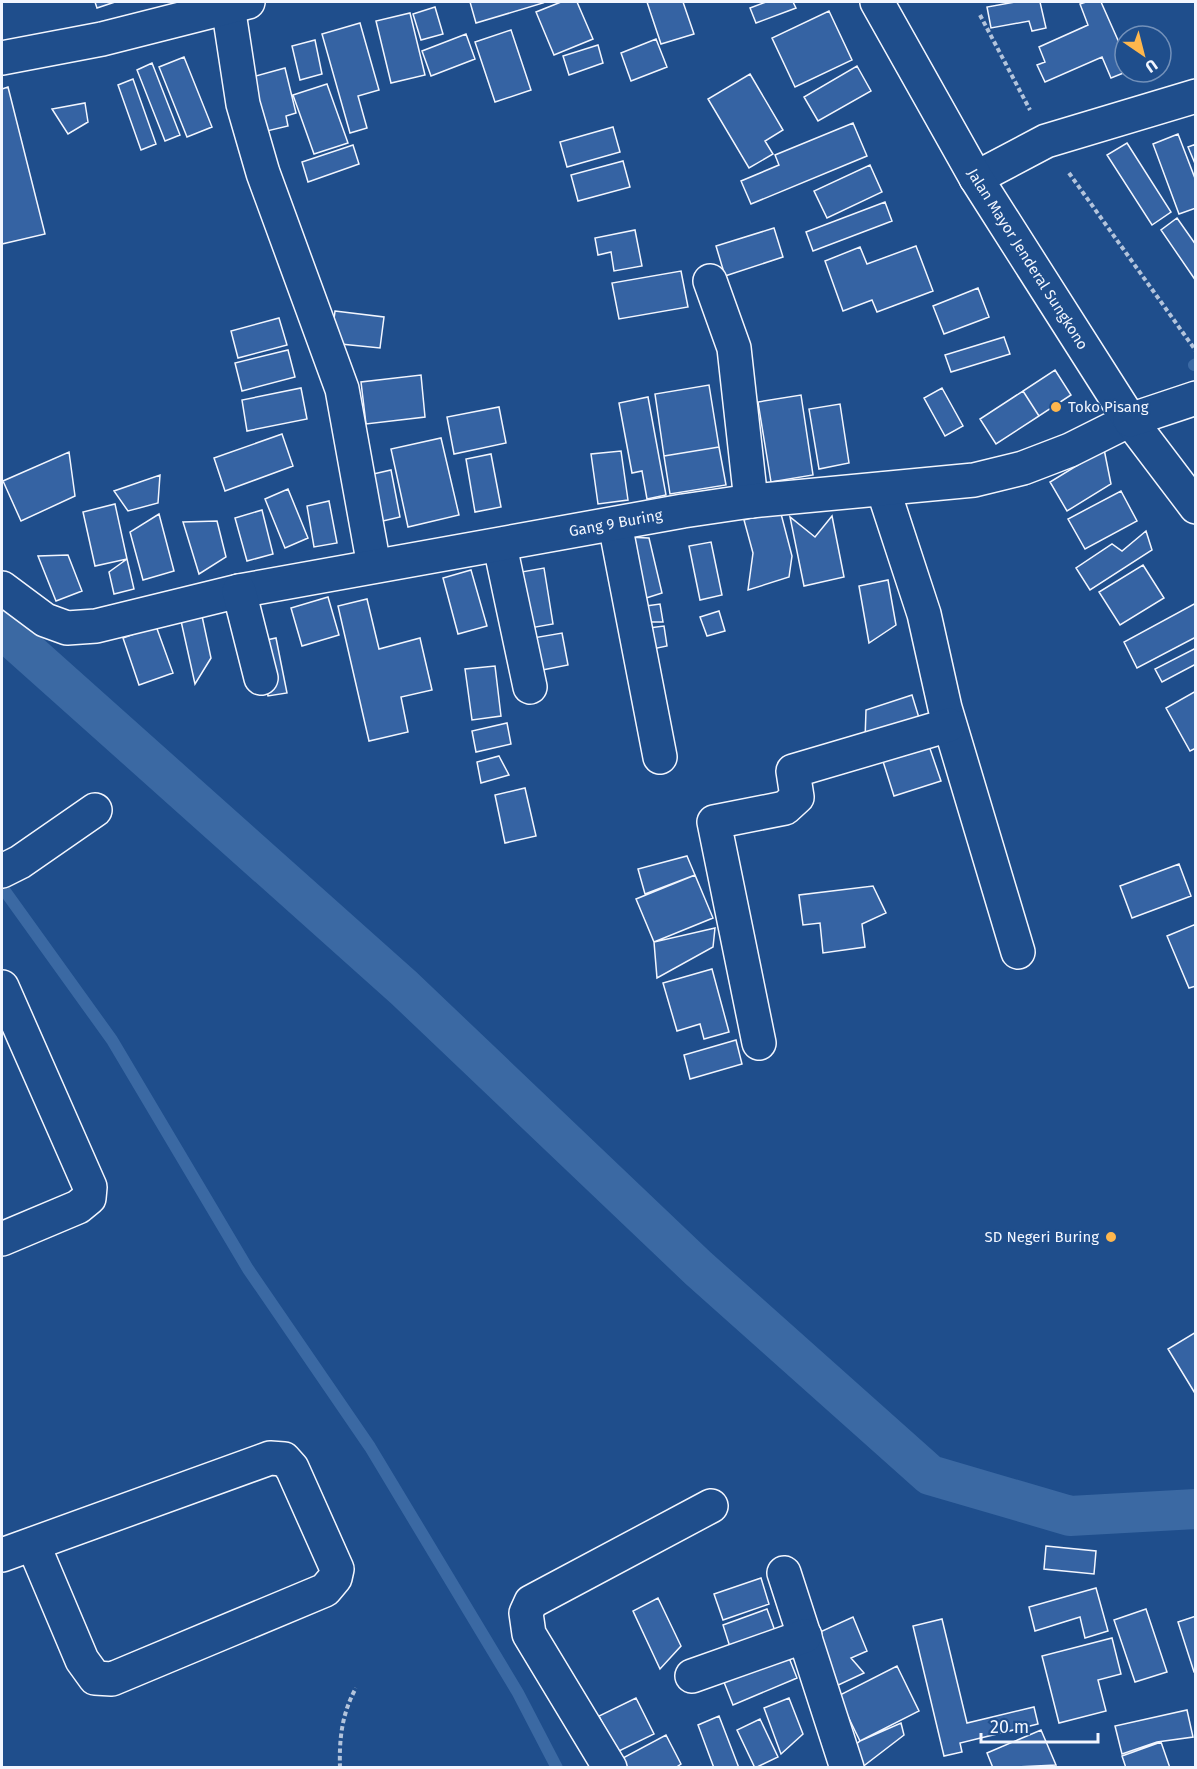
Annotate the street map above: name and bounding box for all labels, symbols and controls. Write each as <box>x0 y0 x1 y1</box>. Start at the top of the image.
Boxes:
north arrow <box>1113 24 1173 84</box>
text: U <box>1142 55 1161 77</box>
street label: Jalan Mayor Jenderal Sungkono <box>963 165 1092 353</box>
place label: Toko Pisang <box>1068 398 1149 416</box>
marker: Toko Pisang <box>1049 400 1063 414</box>
street label: Gang 9 Buring <box>567 506 664 540</box>
place label: SD Negeri Buring <box>985 1228 1099 1246</box>
marker: SD Negeri Buring <box>1104 1230 1118 1244</box>
scale bar <box>981 1706 1098 1744</box>
text: 20 m <box>990 1716 1029 1738</box>

